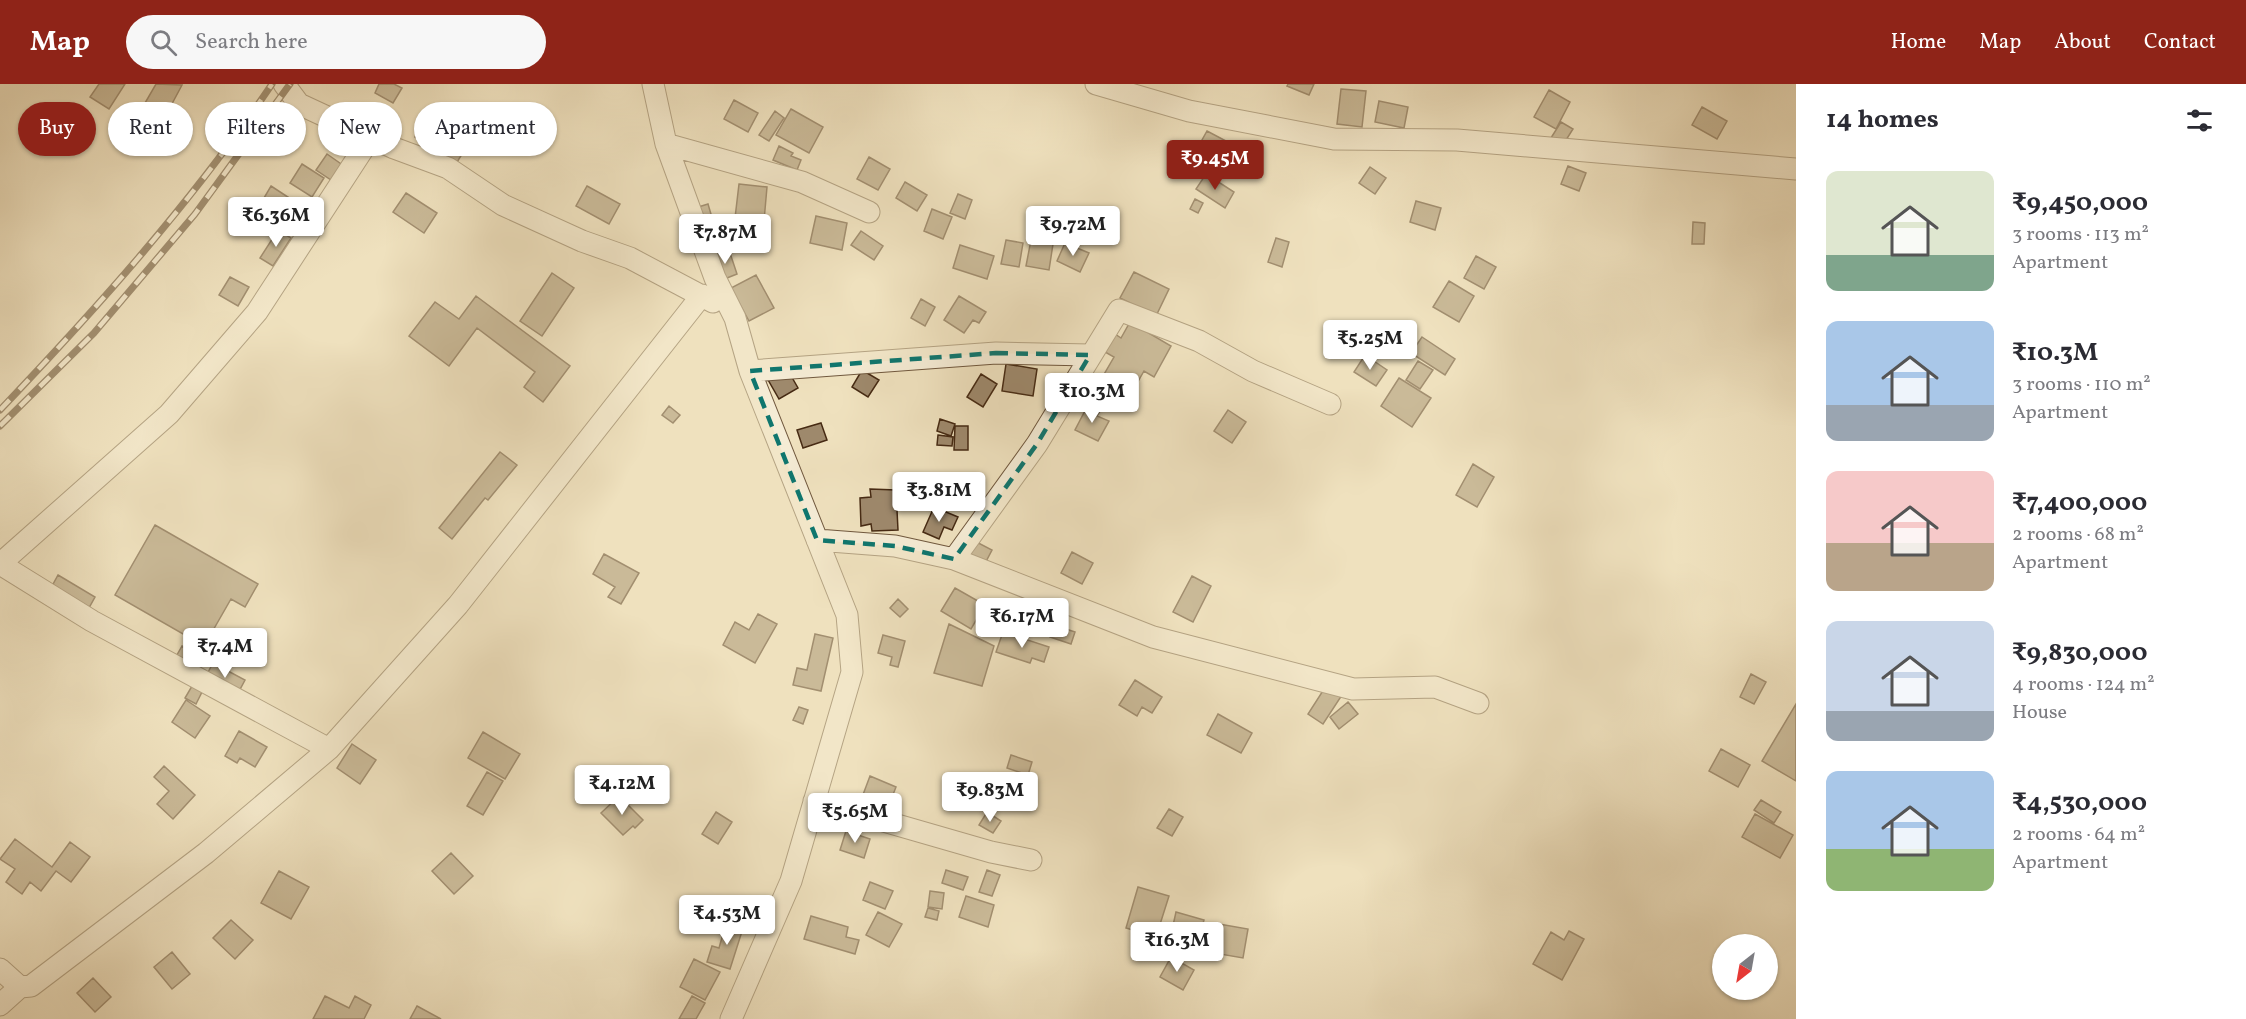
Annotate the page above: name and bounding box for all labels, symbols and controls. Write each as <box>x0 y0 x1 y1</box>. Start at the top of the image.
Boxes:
search box <box>126 15 546 69</box>
text: Map <box>30 23 90 62</box>
icon: search <box>147 26 180 59</box>
text: Search here <box>195 27 308 58</box>
text: Home <box>1891 28 1946 57</box>
text: Map <box>1979 28 2021 57</box>
text: About <box>2054 28 2111 57</box>
text: Contact <box>2144 28 2216 57</box>
chip: Buy <box>18 102 96 156</box>
chip: Rent <box>108 102 193 156</box>
chip: Filters <box>205 102 306 156</box>
chip: New <box>318 102 402 156</box>
chip: Apartment <box>414 102 557 156</box>
text: 14 homes <box>1826 102 1939 138</box>
icon: filters <box>2183 104 2216 137</box>
pin: ₹9.45M <box>1166 140 1264 191</box>
text: ₹9.45M <box>1181 145 1249 173</box>
text: ₹9,450,000 <box>2012 185 2148 221</box>
icon: home <box>1874 195 1946 267</box>
pin: ₹6.36M <box>227 197 325 248</box>
text: ₹6.36M <box>242 202 310 230</box>
pin: ₹9.72M <box>1024 206 1122 257</box>
text: ₹9.72M <box>1040 211 1106 239</box>
pin: ₹7.87M <box>676 214 774 265</box>
text: ₹7.87M <box>693 219 757 247</box>
text: 3 rooms · 113 m² <box>2012 221 2149 249</box>
text: Apartment <box>2012 249 2108 277</box>
pin: ₹5.25M <box>1321 320 1419 371</box>
text: ₹5.25M <box>1337 325 1403 353</box>
text: ₹10.3M <box>2012 335 2098 371</box>
icon: home <box>1874 345 1946 417</box>
text: 3 rooms · 110 m² <box>2012 371 2151 399</box>
pin: ₹10.3M <box>1043 373 1141 424</box>
text: ₹10.3M <box>1059 378 1125 406</box>
text: Apartment <box>2012 399 2108 427</box>
pin: ₹3.81M <box>890 472 988 523</box>
text: ₹3.81M <box>906 477 972 505</box>
text: ₹7,400,000 <box>2012 485 2147 521</box>
icon: home <box>1874 495 1946 567</box>
text: 2 rooms · 68 m² <box>2012 521 2144 549</box>
text: Apartment <box>2012 549 2108 577</box>
pin: ₹6.17M <box>973 598 1071 649</box>
text: ₹6.17M <box>990 603 1054 631</box>
pin: ₹7.4M <box>183 628 267 679</box>
text: ₹7.4M <box>197 633 253 661</box>
text: ₹9,830,000 <box>2012 635 2147 671</box>
icon: home <box>1874 645 1946 717</box>
text: 4 rooms · 124 m² <box>2012 671 2155 699</box>
text: House <box>2012 699 2067 727</box>
pin: ₹4.12M <box>573 765 671 816</box>
text: ₹4.12M <box>589 770 655 798</box>
pin: ₹9.83M <box>941 772 1039 823</box>
text: ₹9.83M <box>956 777 1024 805</box>
text: ₹4,530,000 <box>2012 785 2147 821</box>
pin: ₹5.65M <box>806 793 904 844</box>
icon: home <box>1874 795 1946 867</box>
text: ₹5.65M <box>822 798 888 826</box>
text: 2 rooms · 64 m² <box>2012 821 2145 849</box>
text: Apartment <box>2012 849 2108 877</box>
pin: ₹4.53M <box>678 895 776 946</box>
text: ₹4.53M <box>693 900 761 928</box>
pin: ₹16.3M <box>1128 922 1226 973</box>
text: ₹16.3M <box>1145 927 1209 955</box>
north arrow <box>1712 934 1778 1000</box>
map controls <box>1712 934 1778 1000</box>

